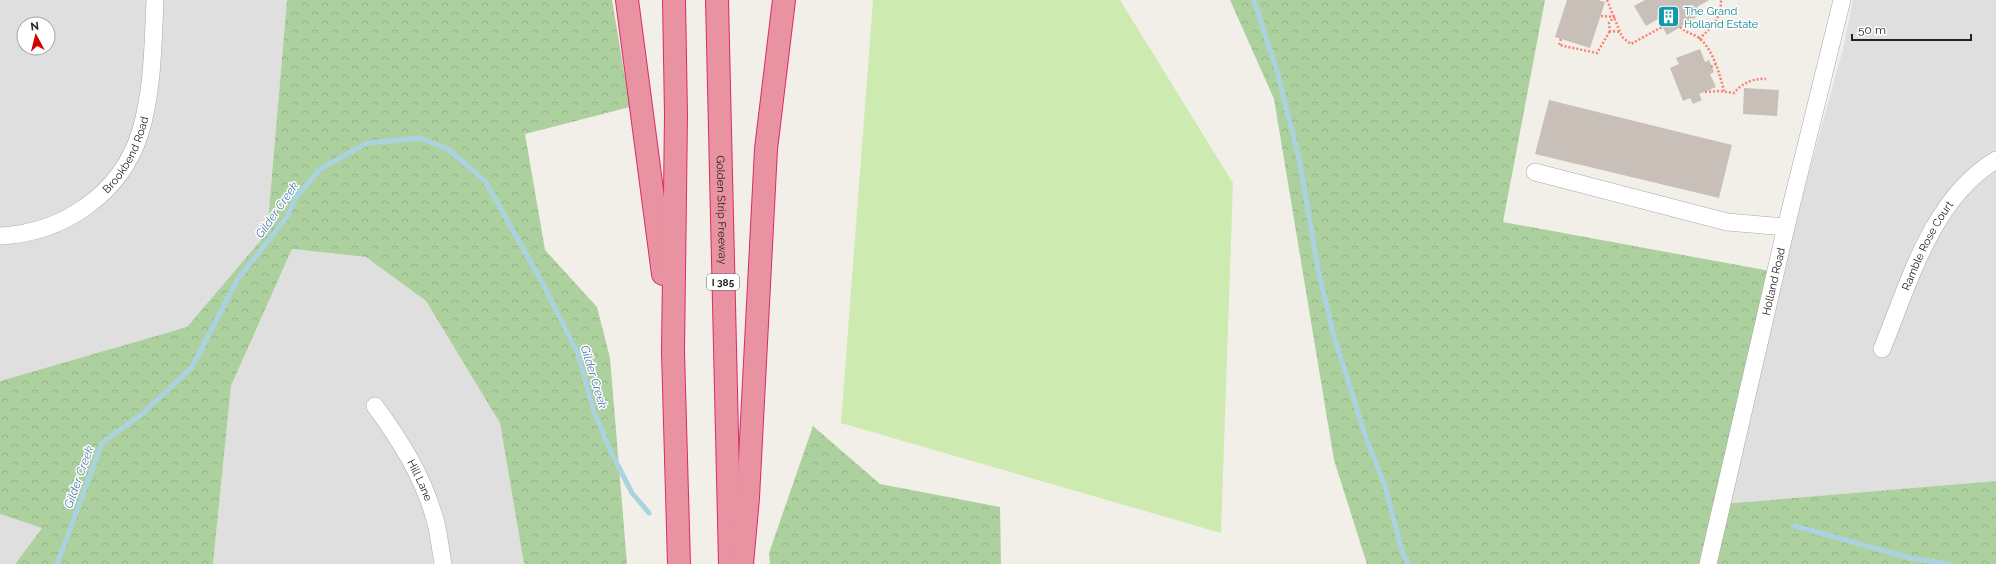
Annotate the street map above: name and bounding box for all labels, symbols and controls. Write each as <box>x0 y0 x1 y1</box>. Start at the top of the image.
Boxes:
building icon: The Grand Holland Estate <box>1656 4 1682 30</box>
place label: The Grand Holland Estate <box>1684 5 1759 31</box>
north arrow <box>16 16 56 56</box>
scale bar <box>1852 16 1971 42</box>
text: N <box>30 20 40 34</box>
text: 50 m <box>1858 23 1886 37</box>
street label: Brookbend Road <box>100 115 151 196</box>
street label: Golden Strip Freeway <box>714 155 730 265</box>
water label: Gilder Creek <box>252 179 302 241</box>
street label: Ramble Rose Court <box>1899 198 1956 292</box>
street label: Holland Road <box>1759 246 1788 317</box>
road number: I 385 <box>707 274 739 290</box>
water label: Gilder Creek <box>578 344 610 411</box>
water label: Gilder Creek <box>61 443 97 510</box>
street label: Hill Lane <box>405 457 435 503</box>

